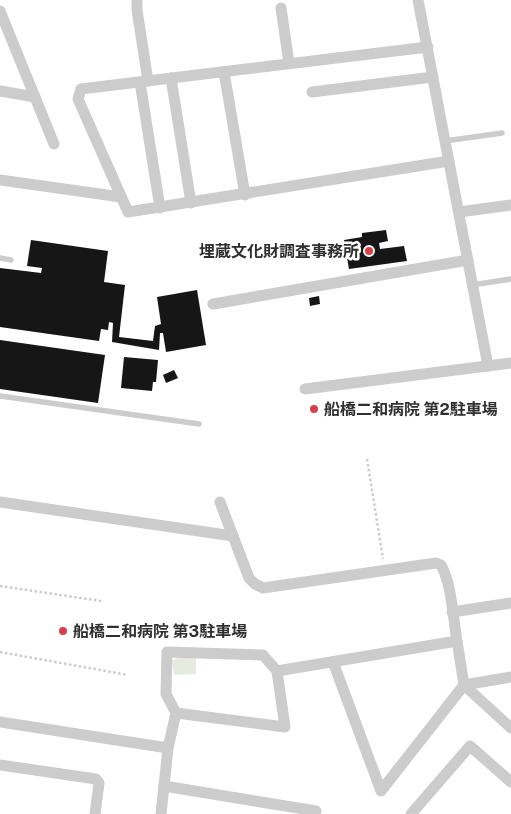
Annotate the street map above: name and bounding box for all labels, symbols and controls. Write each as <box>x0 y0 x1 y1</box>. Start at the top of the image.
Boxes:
place label: 埋蔵文化財調査事務所 <box>199 242 359 261</box>
marker: 埋蔵文化財調査事務所 <box>363 245 375 257</box>
place label: 船橋二和病院 第2駐車場 <box>324 400 498 419</box>
marker: 船橋二和病院 第2駐車場 <box>308 403 320 415</box>
place label: 船橋二和病院 第3駐車場 <box>73 622 247 641</box>
marker: 船橋二和病院 第3駐車場 <box>57 625 69 637</box>

